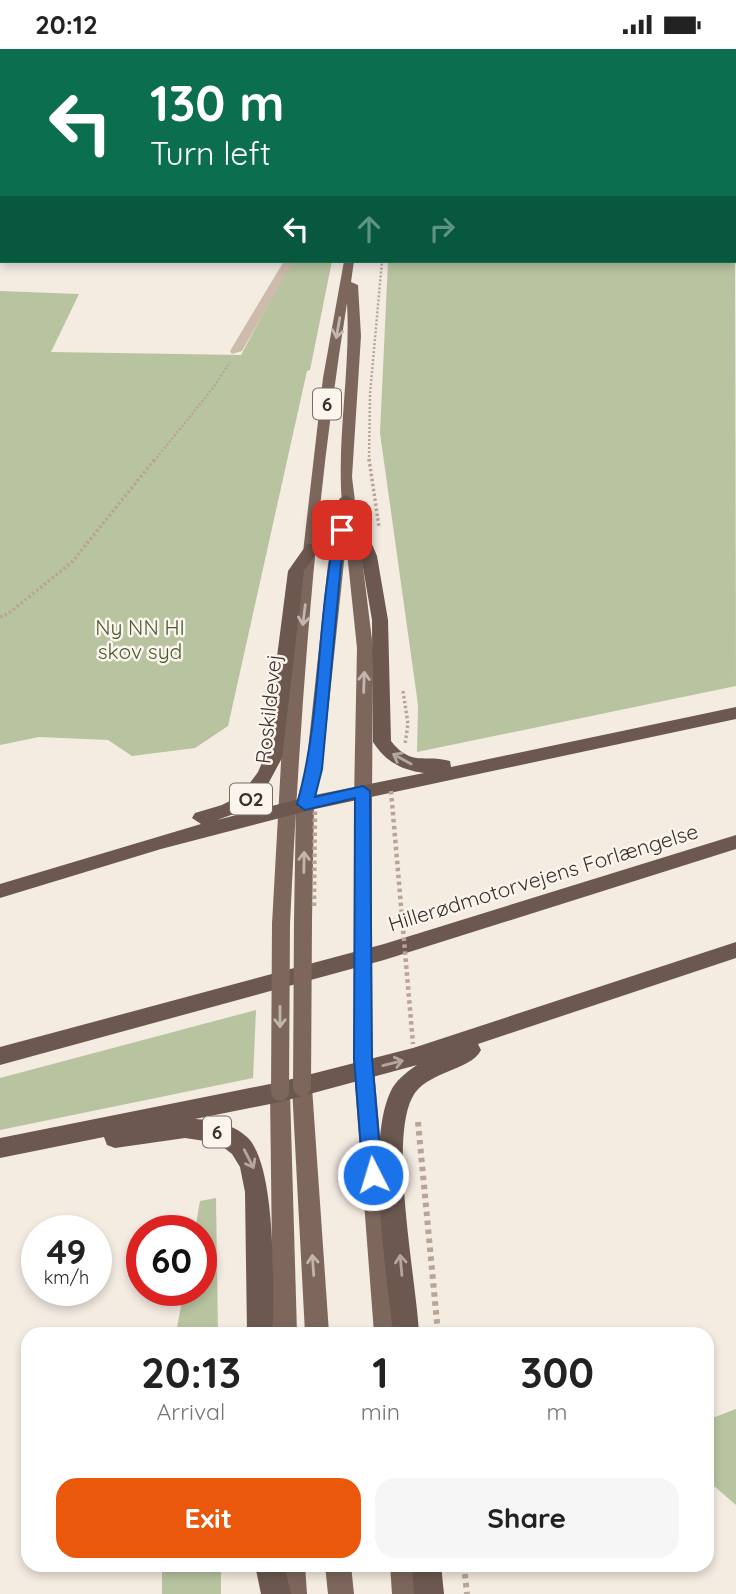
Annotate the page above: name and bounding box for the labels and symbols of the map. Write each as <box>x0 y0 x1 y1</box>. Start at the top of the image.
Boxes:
one-way arrow <box>331 316 344 339</box>
road number: 6 <box>313 389 341 419</box>
pin <box>312 500 372 560</box>
one-way arrow <box>297 603 310 626</box>
park label: Ny NN HI skov syd <box>95 614 185 664</box>
street label: Roskildevej <box>249 653 287 765</box>
one-way arrow <box>357 670 371 693</box>
one-way arrow <box>393 752 413 766</box>
road number: O2 <box>230 783 272 814</box>
street label: Hillerødmotorvejens Forlængelse <box>385 817 701 937</box>
one-way arrow <box>297 851 311 874</box>
one-way arrow <box>273 1005 287 1028</box>
one-way arrow <box>382 1055 404 1068</box>
road number: 6 <box>203 1117 231 1147</box>
position arrow <box>336 1138 410 1212</box>
one-way arrow <box>243 1148 257 1169</box>
speed limit sign: 60 <box>126 1215 217 1306</box>
one-way arrow <box>306 1254 319 1277</box>
one-way arrow <box>394 1255 407 1277</box>

